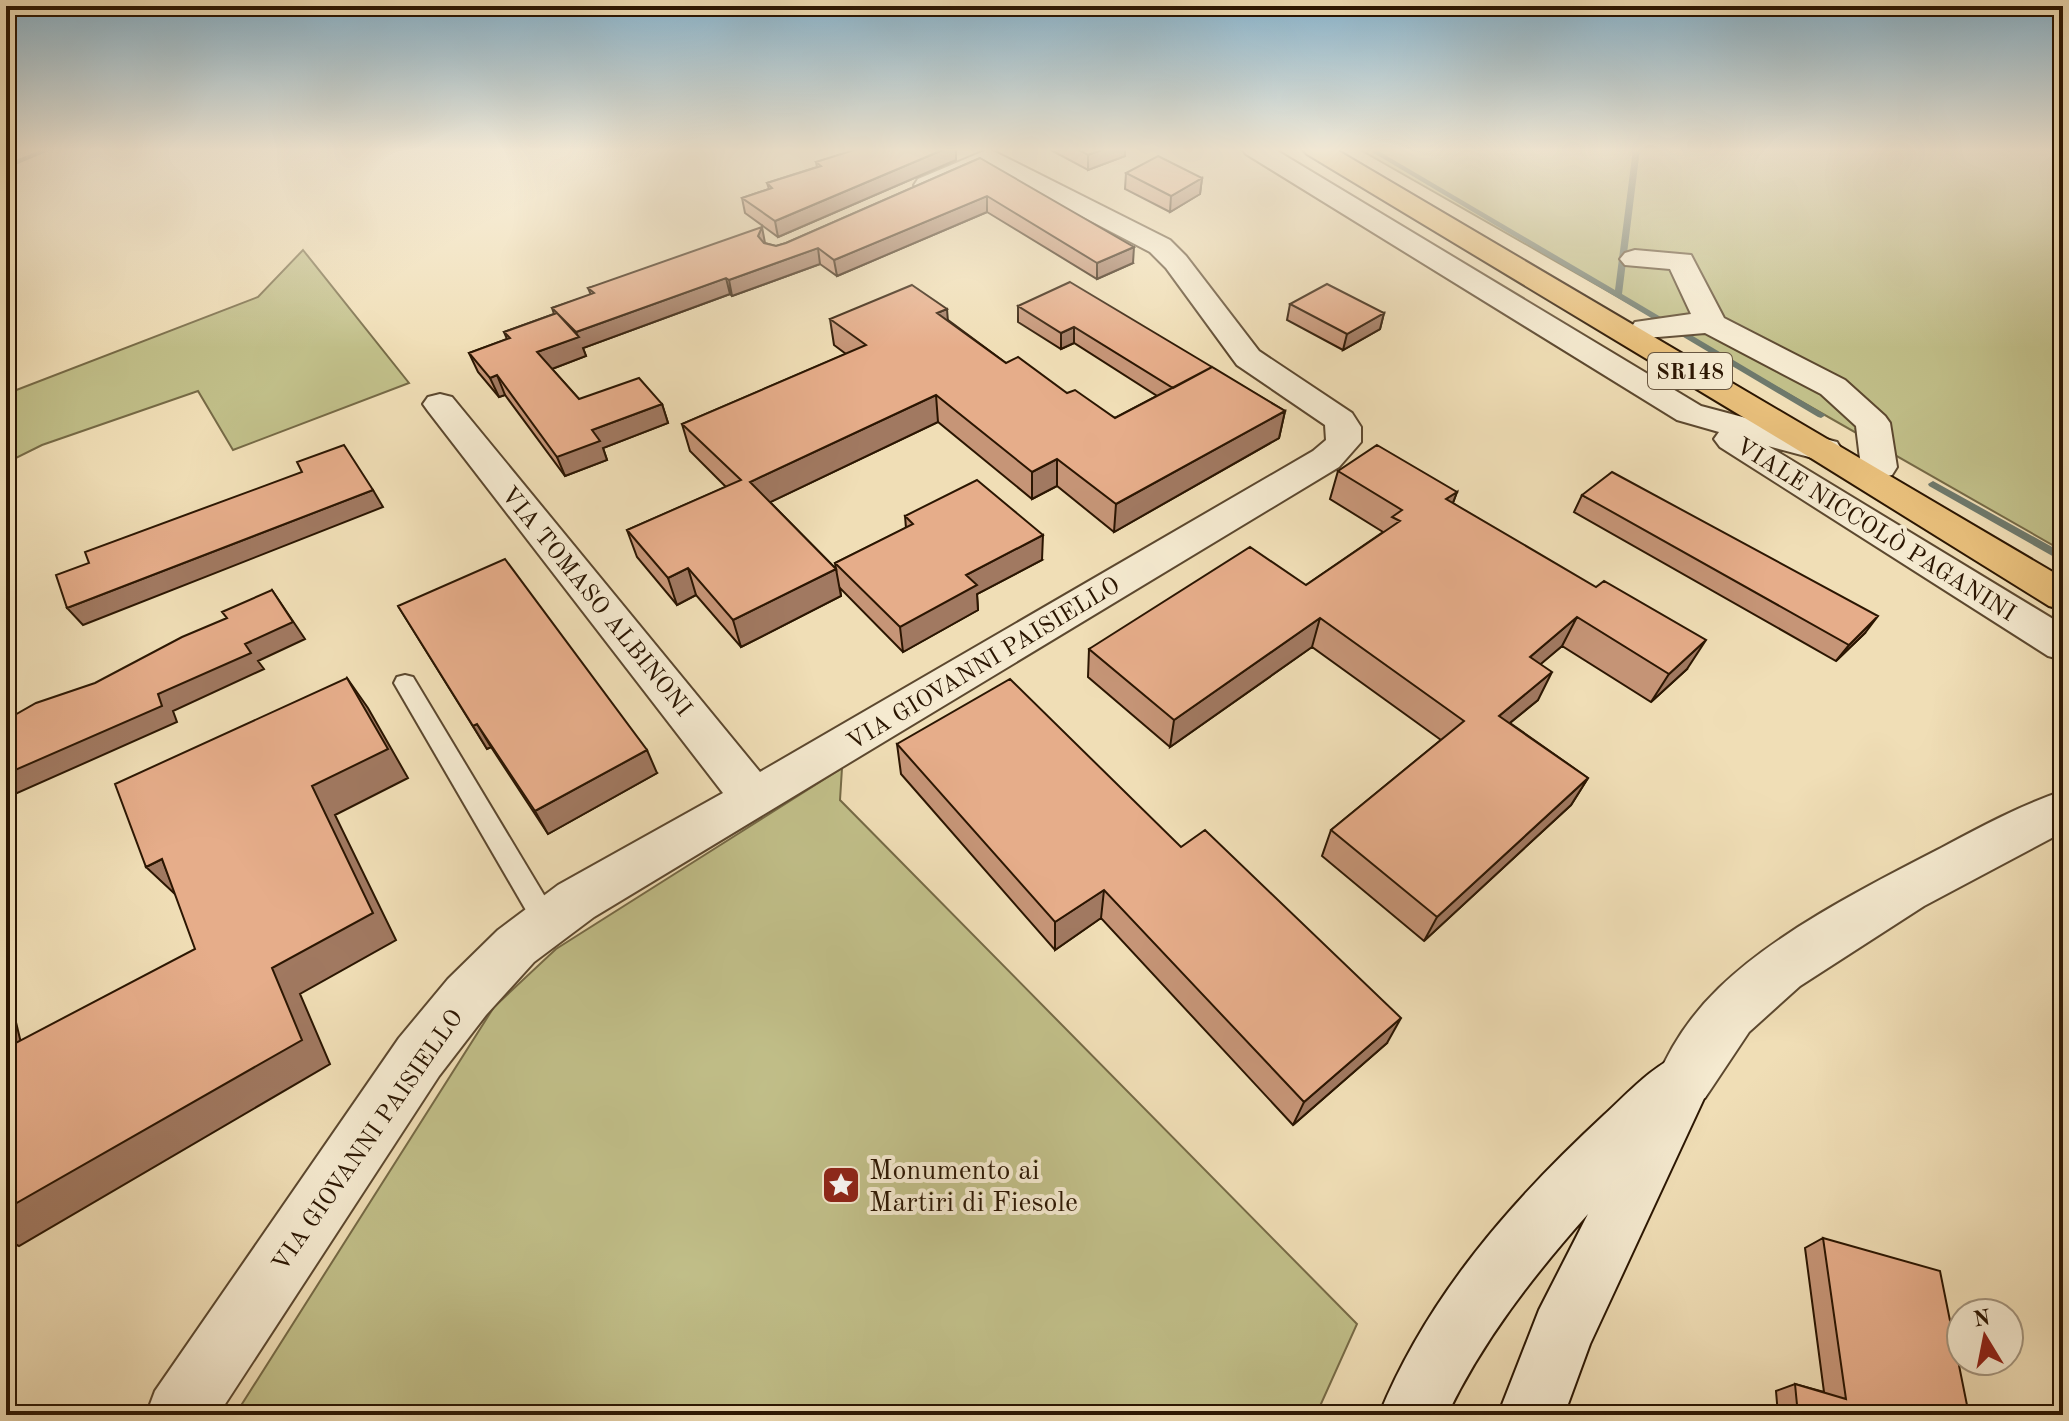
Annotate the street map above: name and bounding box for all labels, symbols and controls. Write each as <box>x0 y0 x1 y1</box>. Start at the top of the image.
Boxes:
road number: SR148 <box>1648 353 1732 389</box>
street label: VIALE NICCOLÒ PAGANINI <box>1731 430 2022 627</box>
street label: VIA TOMASO ALBINONI <box>496 483 695 722</box>
street label: VIA GIOVANNI PAISIELLO <box>844 574 1125 756</box>
street label: VIA GIOVANNI PAISIELLO <box>269 1006 468 1276</box>
place label: Monumento ai Martiri di Fiesole <box>869 1158 1078 1218</box>
place icon: Monumento ai Martiri di Fiesole <box>820 1164 862 1206</box>
north arrow <box>1945 1297 2025 1377</box>
text: N <box>1972 1307 1992 1332</box>

